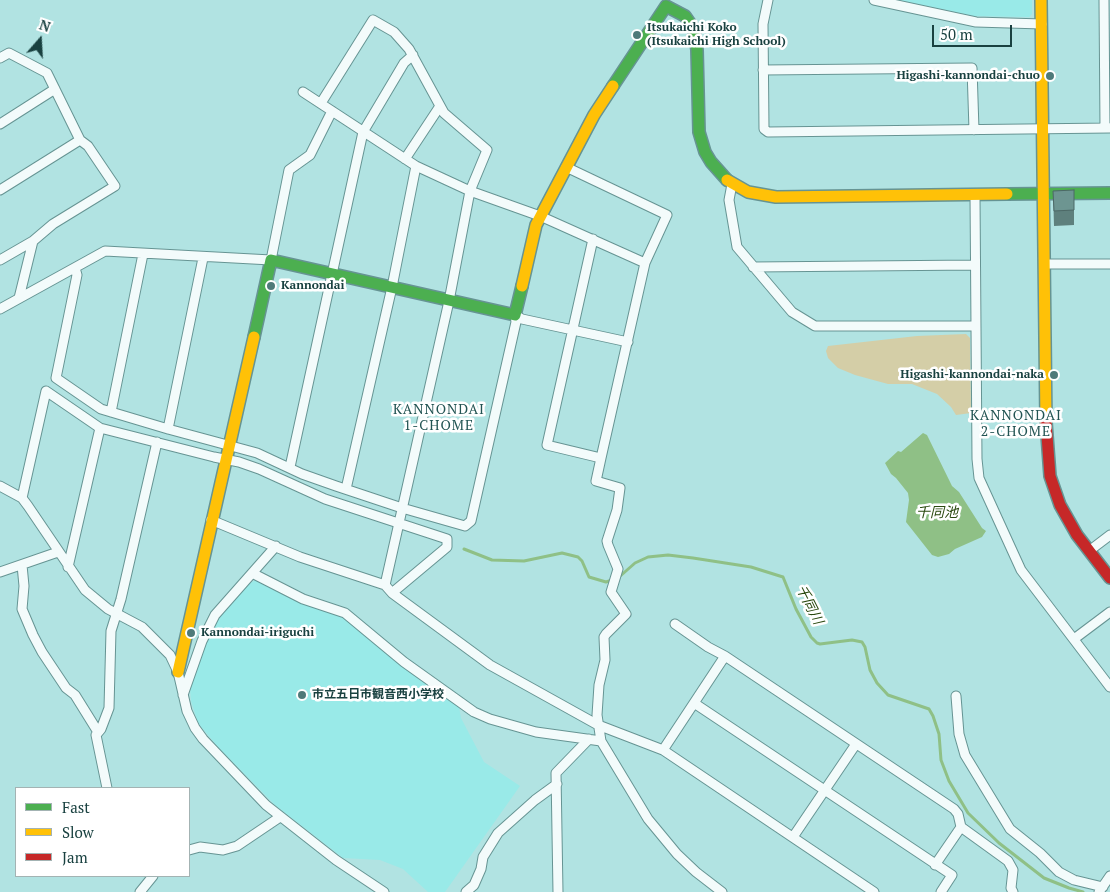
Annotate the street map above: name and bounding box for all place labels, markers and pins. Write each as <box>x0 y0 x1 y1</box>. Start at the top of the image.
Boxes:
place label: Itsukaichi Koko (Itsukaichi High School) <box>647 21 786 49</box>
marker: Itsukaichi Koko (Itsukaichi High School) <box>631 29 643 41</box>
place label: Higashi-kannondai-chuo <box>896 69 1040 83</box>
marker: Higashi-kannondai-chuo <box>1044 70 1056 82</box>
place label: Kannondai <box>281 279 344 293</box>
marker: Kannondai <box>265 280 277 292</box>
place label: Higashi-kannondai-naka <box>900 368 1044 382</box>
marker: Higashi-kannondai-naka <box>1048 369 1060 381</box>
place label: Kannondai-iriguchi <box>201 626 314 640</box>
marker: Kannondai-iriguchi <box>185 627 197 639</box>
place label: 市立五日市観音西小学校 <box>312 688 444 702</box>
marker: 市立五日市観音西小学校 <box>296 689 308 701</box>

